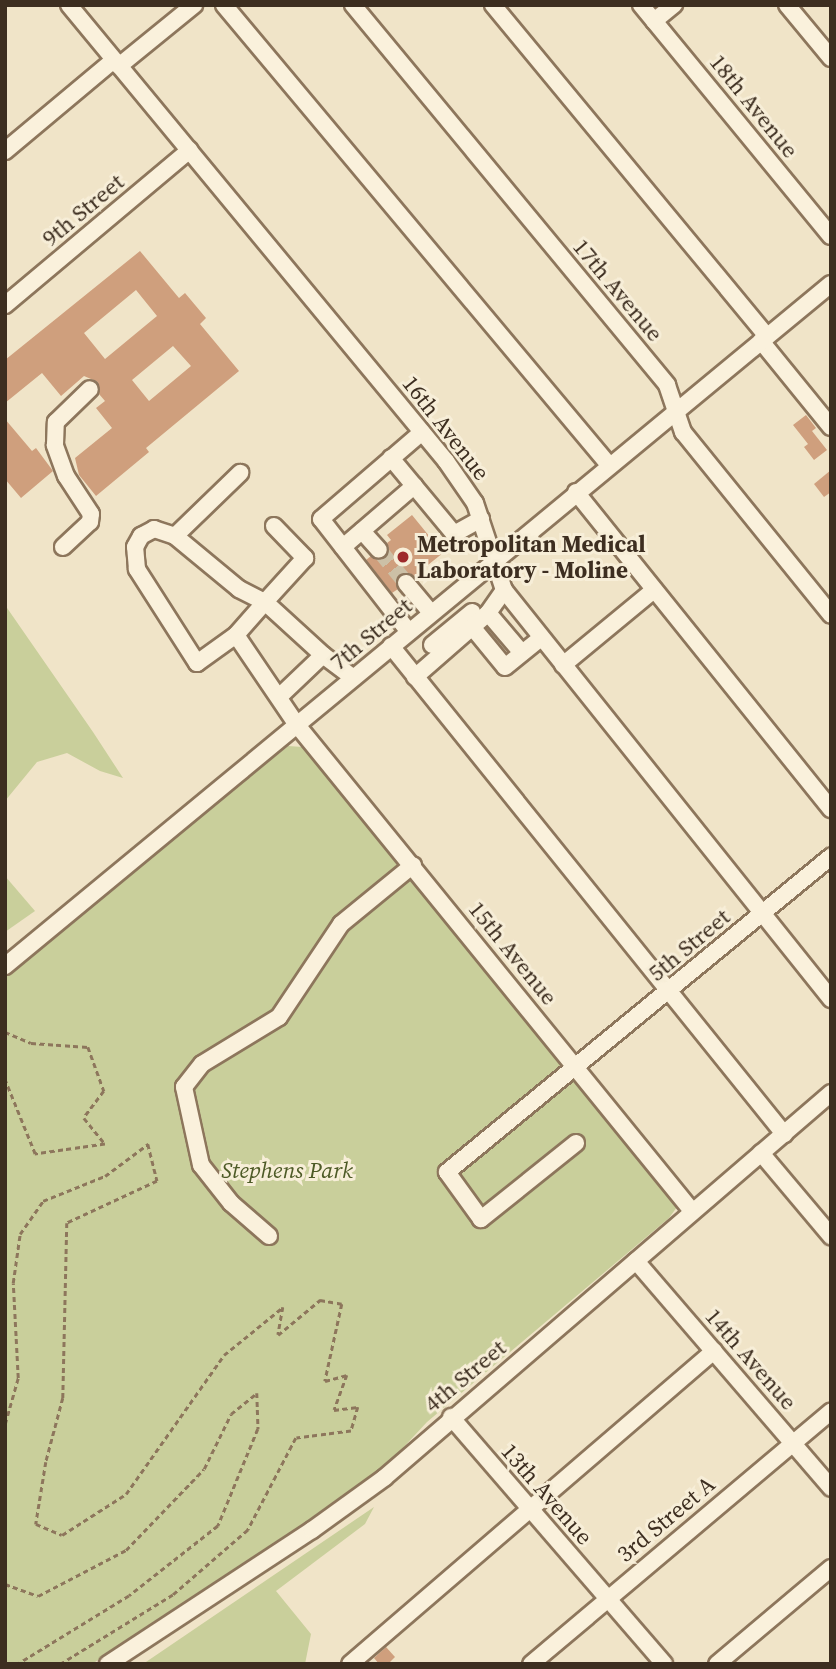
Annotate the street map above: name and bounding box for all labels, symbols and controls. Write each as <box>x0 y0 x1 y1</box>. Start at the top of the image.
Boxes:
street label: 18th Avenue <box>704 49 804 163</box>
street label: 9th Street <box>37 168 129 252</box>
street label: 17th Avenue <box>567 233 669 347</box>
street label: 16th Avenue <box>397 370 495 486</box>
place label: Metropolitan Medical Laboratory - Moline <box>417 530 646 584</box>
marker: Metropolitan Medical Laboratory - Moline <box>395 549 411 565</box>
street label: 7th Street <box>325 592 417 676</box>
street label: 15th Avenue <box>463 896 563 1010</box>
street label: 5th Street <box>643 903 735 987</box>
park label: Stephens Park <box>221 1156 353 1184</box>
street label: 14th Avenue <box>700 1303 802 1415</box>
street label: 4th Street <box>419 1334 511 1418</box>
street label: 13th Avenue <box>496 1438 598 1550</box>
street label: 3rd Street A <box>611 1470 721 1568</box>

